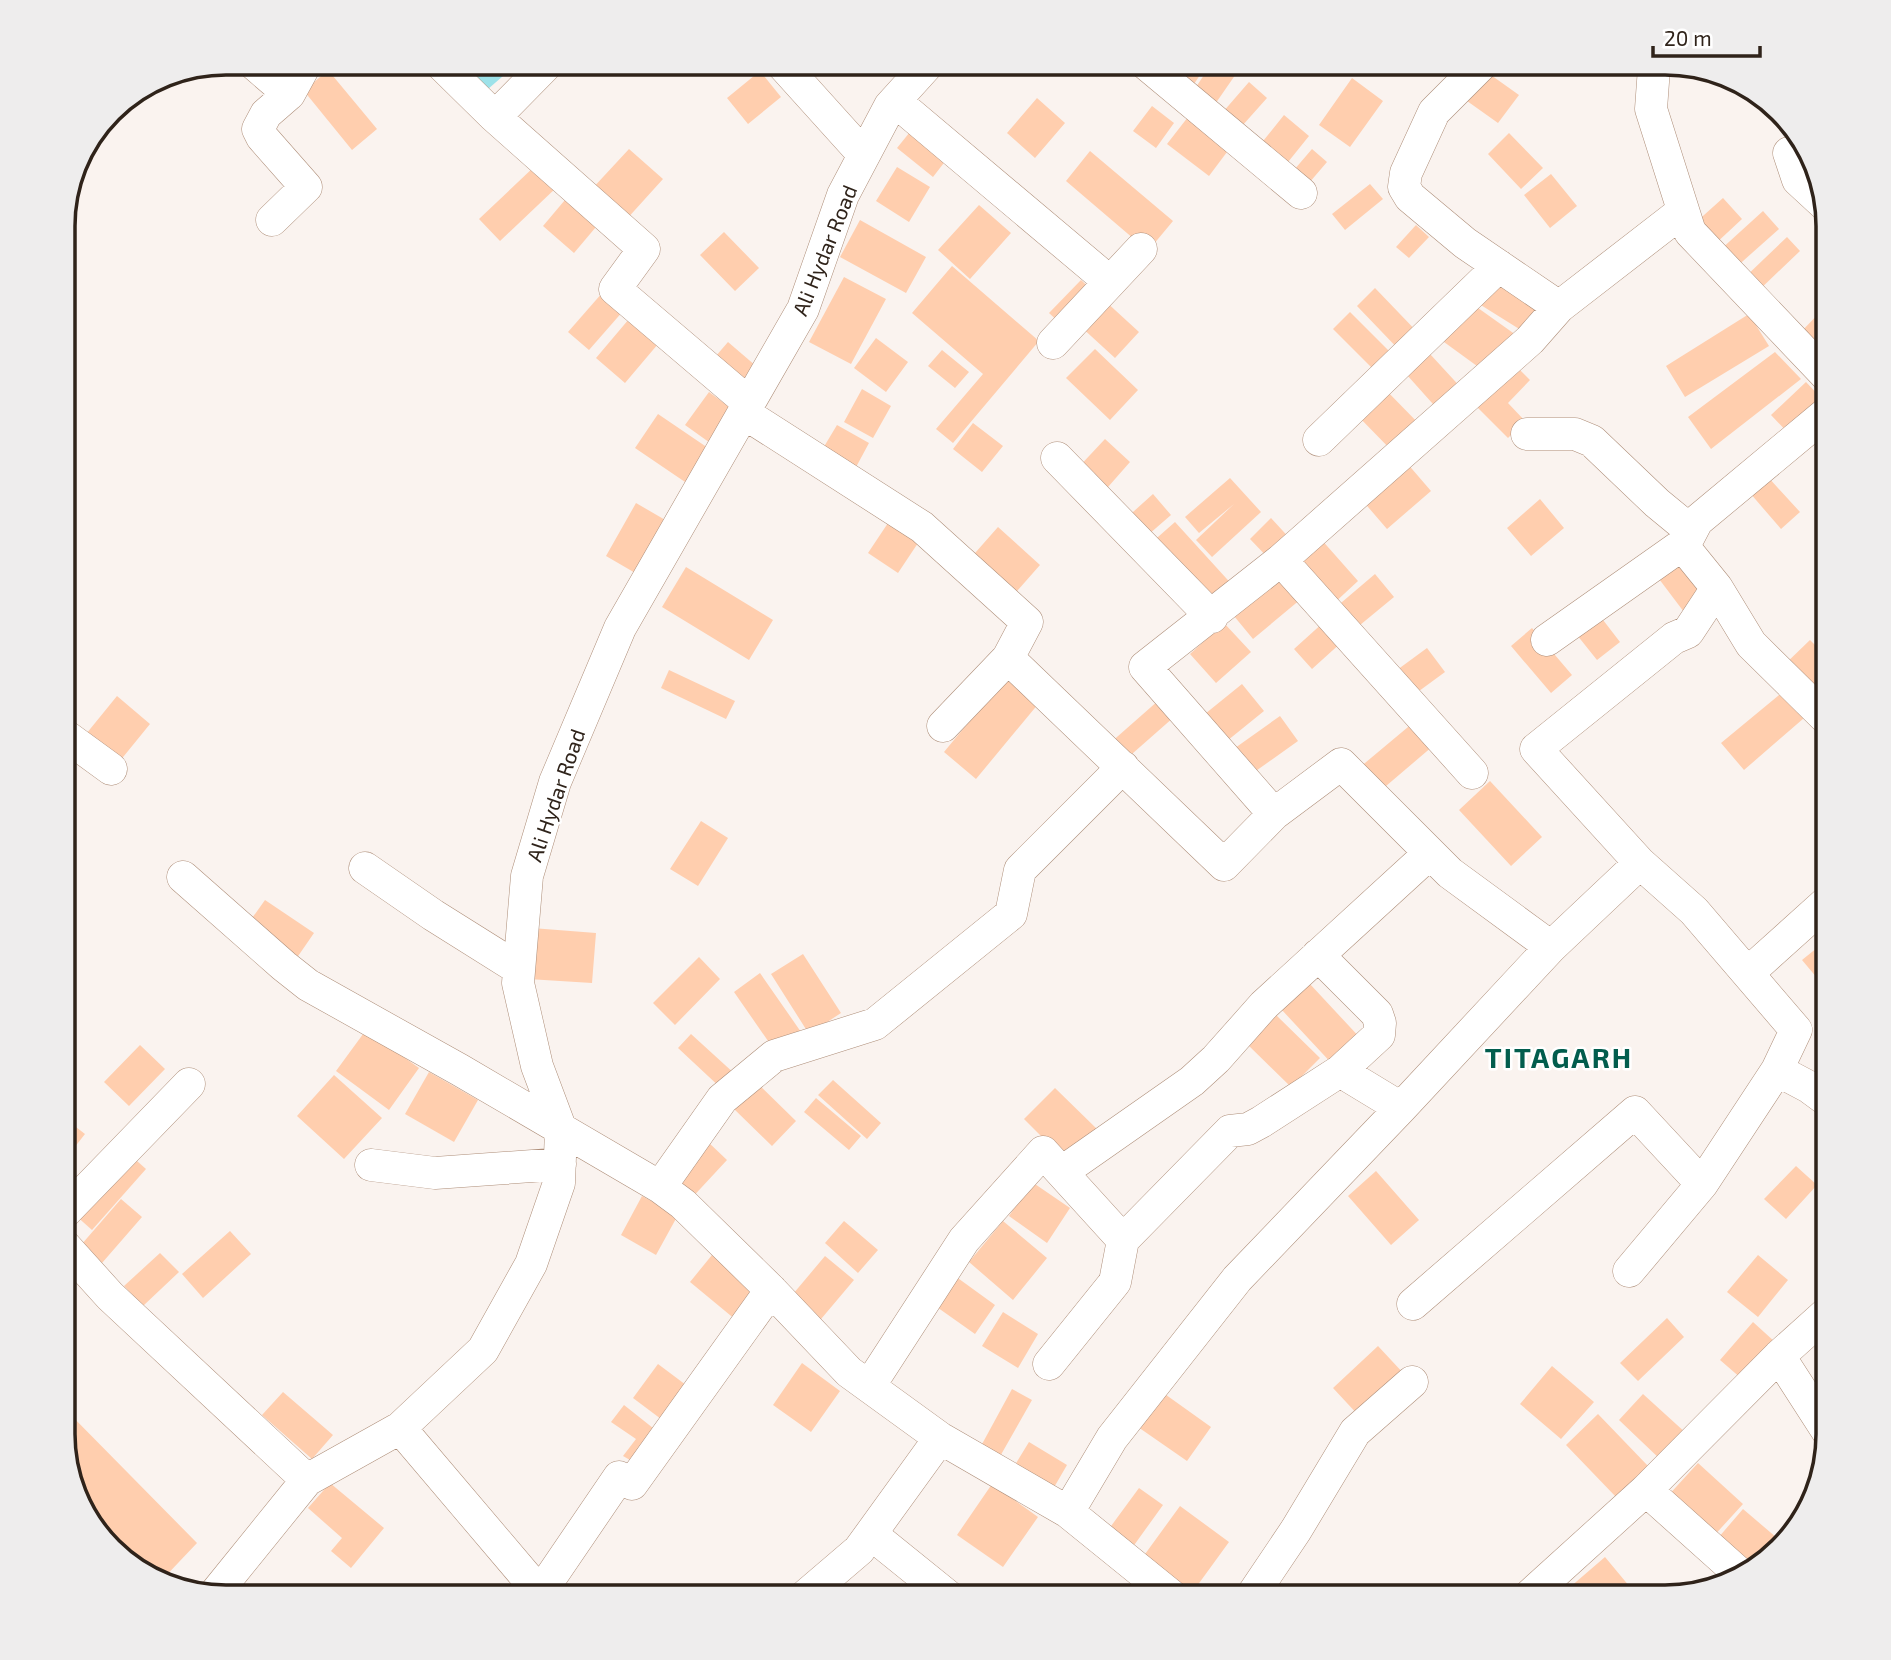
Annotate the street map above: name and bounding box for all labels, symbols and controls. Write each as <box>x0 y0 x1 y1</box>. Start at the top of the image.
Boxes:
scale bar <box>1653 14 1760 58</box>
text: 20 m <box>1664 25 1712 50</box>
street label: Ali Hydar Road <box>786 181 862 319</box>
street label: Ali Hydar Road <box>521 725 589 865</box>
district label: TITAGARH <box>1485 1040 1633 1074</box>

